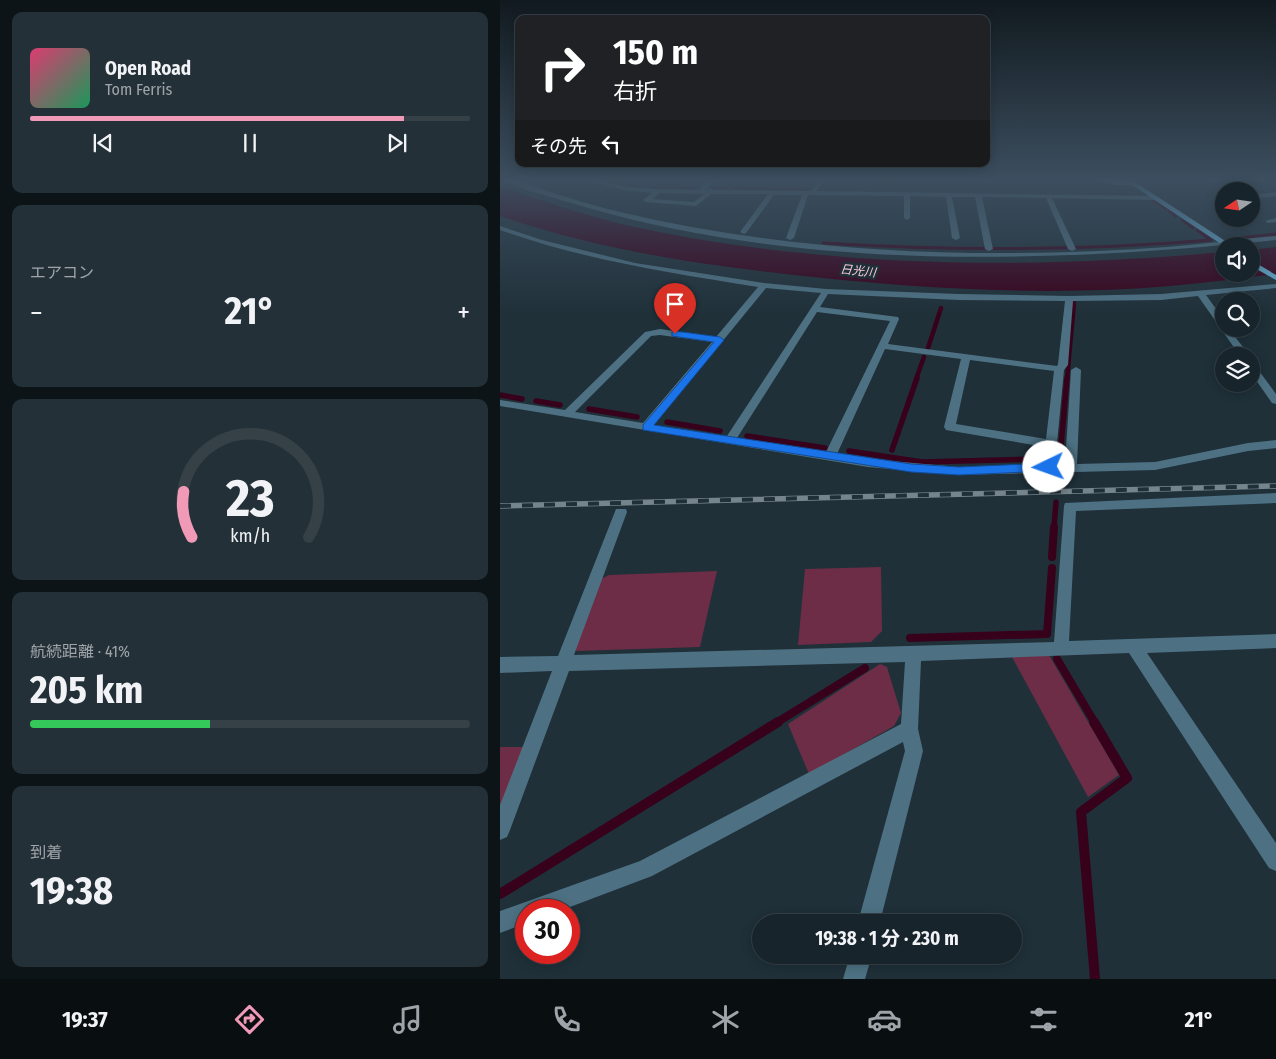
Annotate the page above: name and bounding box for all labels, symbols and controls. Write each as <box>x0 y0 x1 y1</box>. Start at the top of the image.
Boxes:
text: 150 m <box>613 31 698 73</box>
icon: right <box>530 35 595 100</box>
text: Open Road <box>105 57 191 80</box>
text: 右折 <box>613 78 657 105</box>
text: Tom Ferris <box>105 80 172 99</box>
icon: previous <box>89 129 117 157</box>
icon: pause <box>236 129 264 157</box>
icon: next <box>383 129 411 157</box>
icon: left <box>597 130 625 158</box>
text: その先 <box>530 135 587 158</box>
north arrow <box>1215 182 1260 228</box>
map controls <box>1215 182 1260 392</box>
button: sound <box>1215 237 1260 282</box>
water label: 日光川 <box>839 262 879 280</box>
text: エアコン <box>30 263 94 282</box>
pin <box>654 283 696 334</box>
text: 21° <box>225 288 275 334</box>
icon: arrive <box>661 290 689 318</box>
button: search <box>1215 292 1260 337</box>
text: − <box>30 296 43 329</box>
text: + <box>457 296 470 329</box>
button: layers <box>1215 347 1260 392</box>
position arrow <box>1022 440 1074 492</box>
text: 23 <box>225 467 274 530</box>
text: km/h <box>230 525 270 547</box>
text: 航続距離 · 41% <box>30 642 130 661</box>
text: 205 km <box>30 667 143 713</box>
text: 到着 <box>30 843 62 862</box>
text: 19:38 <box>30 868 113 914</box>
speed limit sign: 30 <box>515 899 580 964</box>
text: 19:38 · 1 分 · 230 m <box>815 927 959 950</box>
icon: directions <box>232 1002 267 1037</box>
icon: music <box>390 1002 425 1037</box>
icon: phone <box>549 1002 584 1037</box>
icon: climate <box>708 1002 743 1037</box>
icon: car <box>867 1002 902 1037</box>
icon: filters <box>1026 1002 1061 1037</box>
text: 19:37 <box>62 1006 108 1033</box>
text: 21° <box>1185 1006 1214 1033</box>

